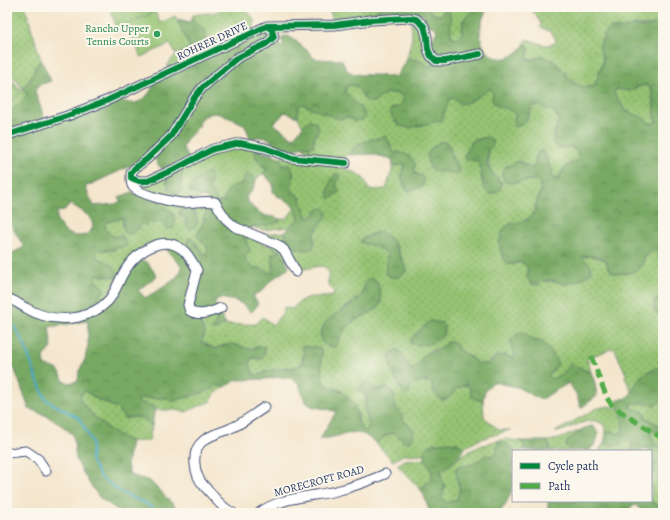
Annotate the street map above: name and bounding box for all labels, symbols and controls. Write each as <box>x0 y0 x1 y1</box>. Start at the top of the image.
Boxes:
street label: ROHRER DRIVE <box>174 18 250 64</box>
place label: Rancho Upper Tennis Courts <box>85 21 149 49</box>
marker: Rancho Upper Tennis Courts <box>152 29 162 39</box>
legend <box>512 450 652 502</box>
text: Cycle path <box>548 458 599 474</box>
street label: MORECROFT ROAD <box>272 462 366 500</box>
text: Path <box>548 478 571 494</box>

